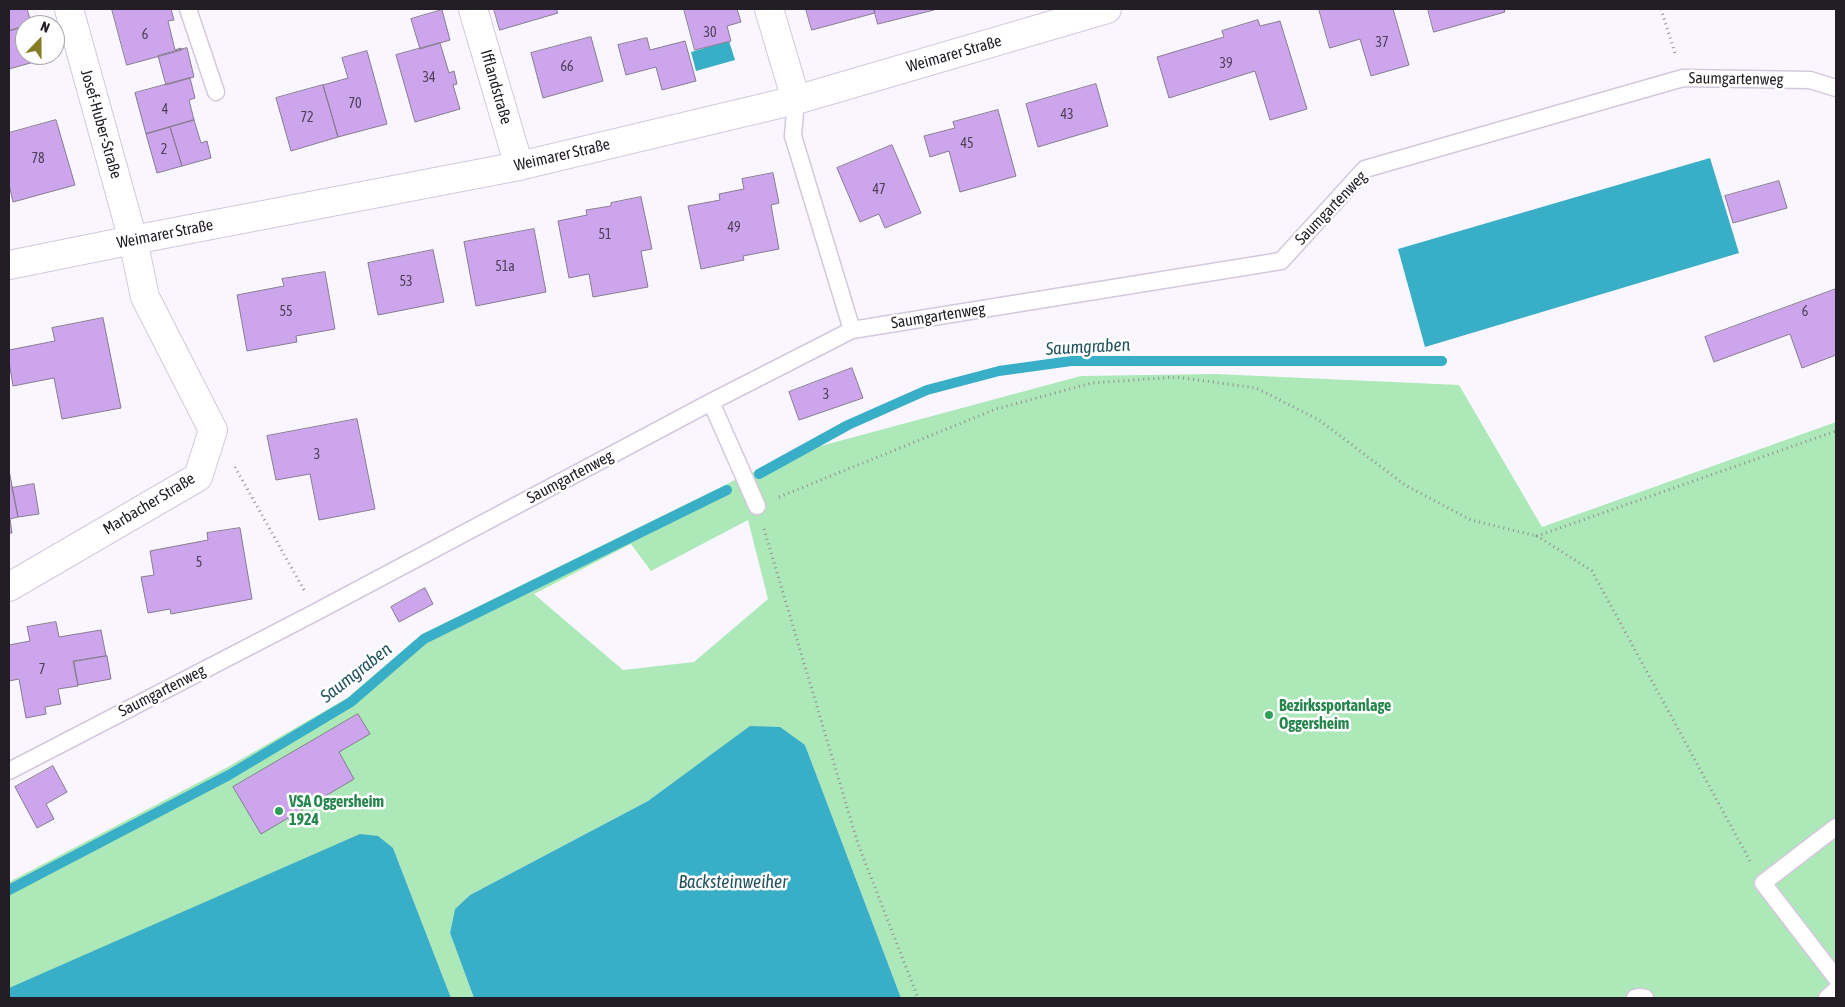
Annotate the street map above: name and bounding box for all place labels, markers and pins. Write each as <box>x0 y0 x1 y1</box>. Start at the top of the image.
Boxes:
place label: Bezirkssportanlage Oggersheim <box>1279 696 1391 734</box>
marker: Bezirkssportanlage Oggersheim <box>1263 709 1275 721</box>
place label: VSA Oggersheim 1924 <box>289 792 384 830</box>
marker: VSA Oggersheim 1924 <box>273 805 285 817</box>

